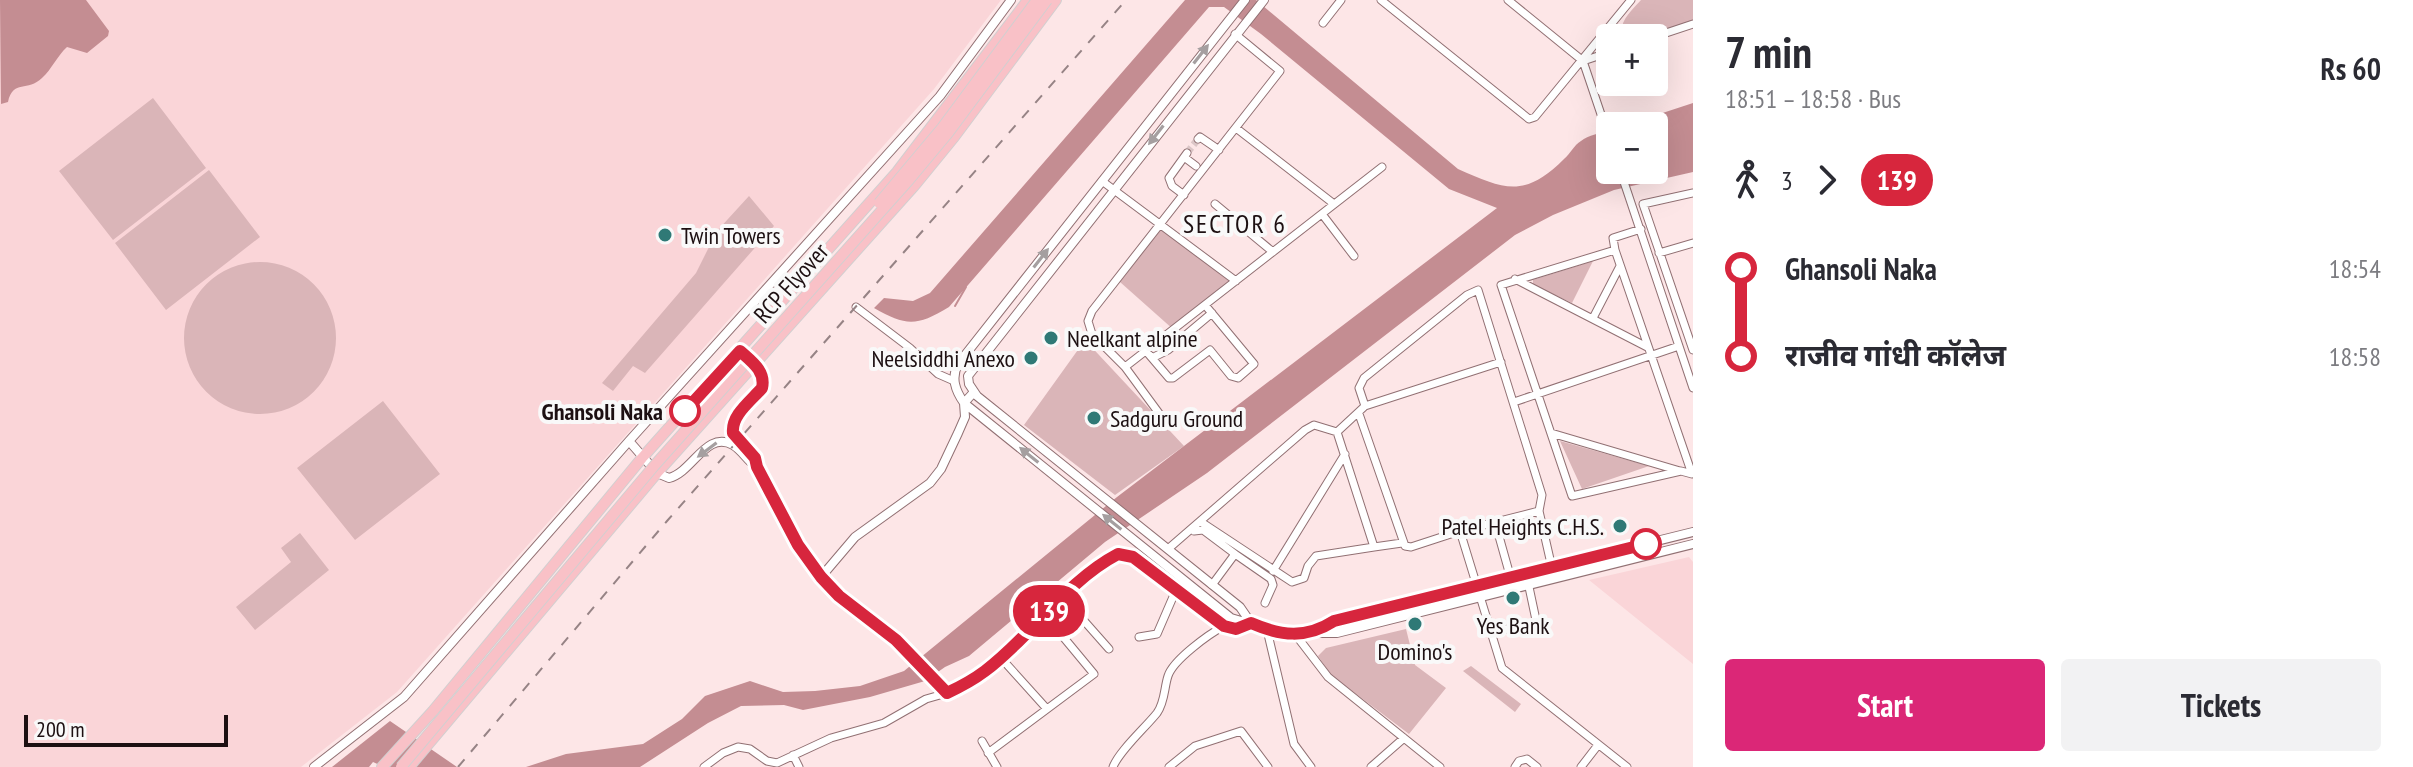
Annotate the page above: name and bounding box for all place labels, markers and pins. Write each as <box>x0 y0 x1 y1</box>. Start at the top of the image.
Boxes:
place label: Twin Towers <box>681 220 781 251</box>
marker: Twin Towers <box>656 226 674 244</box>
place label: Neelkant alpine <box>1067 323 1198 354</box>
marker: Neelkant alpine <box>1042 329 1060 347</box>
place label: Neelsiddhi Anexo <box>871 343 1015 374</box>
marker: Neelsiddhi Anexo <box>1022 349 1040 367</box>
place label: Ghansoli Naka <box>542 396 663 427</box>
marker: Ghansoli Naka <box>670 396 700 426</box>
place label: Sadguru Ground <box>1110 403 1243 434</box>
marker: Sadguru Ground <box>1085 409 1103 427</box>
place label: Patel Heights C.H.S. <box>1442 511 1604 542</box>
marker: Patel Heights C.H.S. <box>1611 517 1629 535</box>
unlabelled marker <box>1631 529 1661 559</box>
marker: Yes Bank <box>1504 589 1522 607</box>
place label: Yes Bank <box>1476 610 1550 641</box>
marker: Domino's <box>1406 615 1424 633</box>
place label: Domino's <box>1378 636 1452 667</box>

